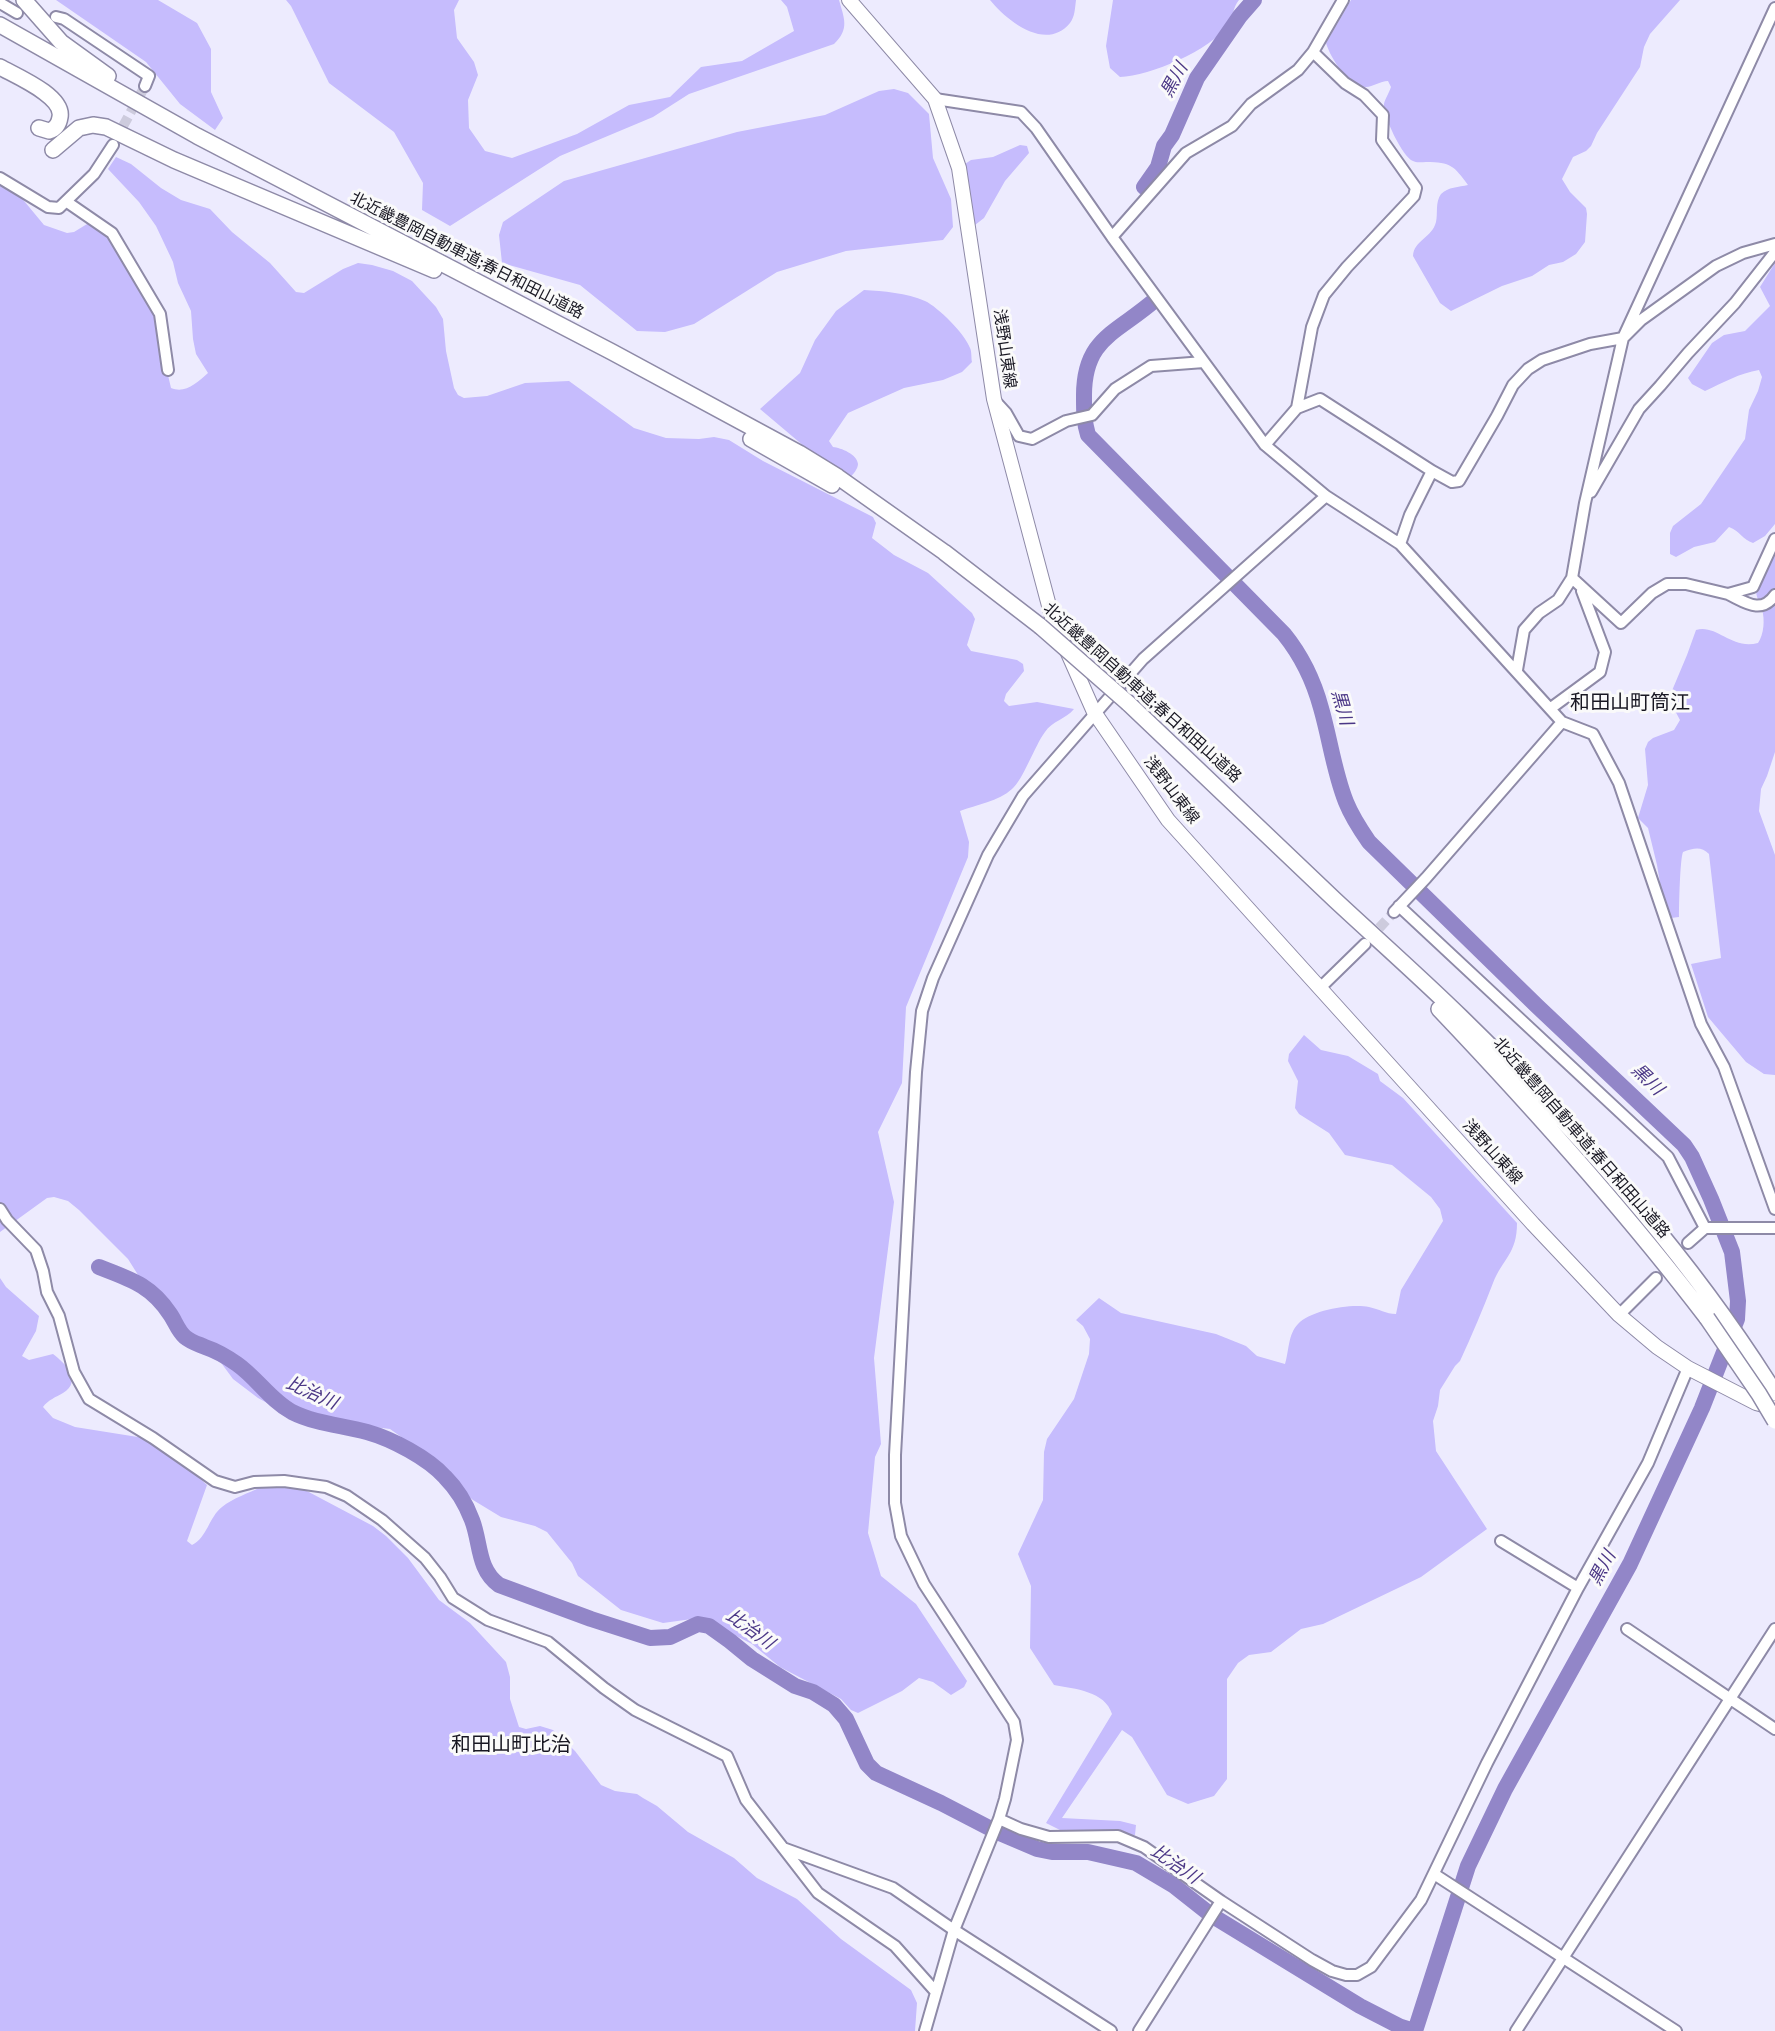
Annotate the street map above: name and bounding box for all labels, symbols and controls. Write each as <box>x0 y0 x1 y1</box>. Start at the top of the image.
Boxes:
water label: 黒川 <box>1158 60 1194 102</box>
street label: 北近畿豊岡自動車道;春日和田山道路 <box>346 190 586 324</box>
street label: 浅野山東線 <box>988 308 1018 390</box>
street label: 北近畿豊岡自動車道;春日和田山道路 <box>1038 600 1244 788</box>
water label: 黒川 <box>1325 688 1355 728</box>
district label: 和田山町筒江 <box>1570 693 1690 717</box>
street label: 浅野山東線 <box>1138 753 1202 829</box>
street label: 北近畿豊岡自動車道;春日和田山道路 <box>1488 1035 1672 1243</box>
water label: 黒川 <box>1626 1061 1666 1101</box>
street label: 浅野山東線 <box>1457 1117 1525 1189</box>
water label: 比治川 <box>282 1374 340 1416</box>
water label: 黒川 <box>1586 1548 1622 1590</box>
water label: 比治川 <box>721 1606 777 1656</box>
district label: 和田山町比治 <box>451 1735 571 1759</box>
water label: 比治川 <box>1146 1842 1202 1890</box>

